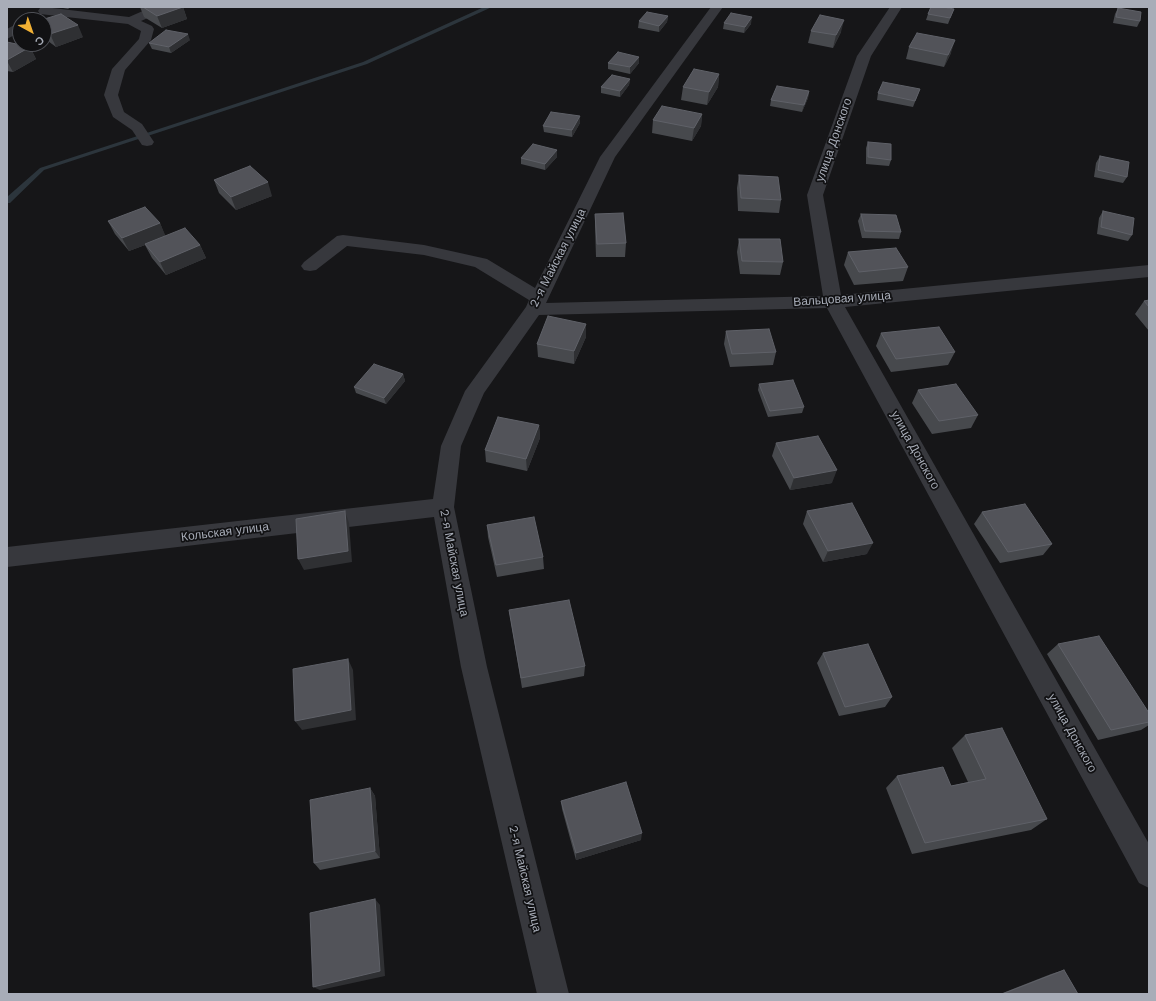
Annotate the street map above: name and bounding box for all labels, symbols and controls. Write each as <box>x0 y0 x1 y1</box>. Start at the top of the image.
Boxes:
north arrow <box>12 12 52 52</box>
text: С <box>32 33 47 48</box>
street label: улица Донского <box>813 96 855 184</box>
street label: 2-я Майская улица <box>527 206 589 310</box>
street label: Вальцовая улица <box>793 288 891 310</box>
street label: улица Донского <box>887 408 943 492</box>
street label: 2-я Майская улица <box>437 508 471 618</box>
street label: Кольская улица <box>180 519 270 545</box>
street label: улица Донского <box>1044 691 1100 775</box>
street label: 2-я Майская улица <box>506 824 544 934</box>

